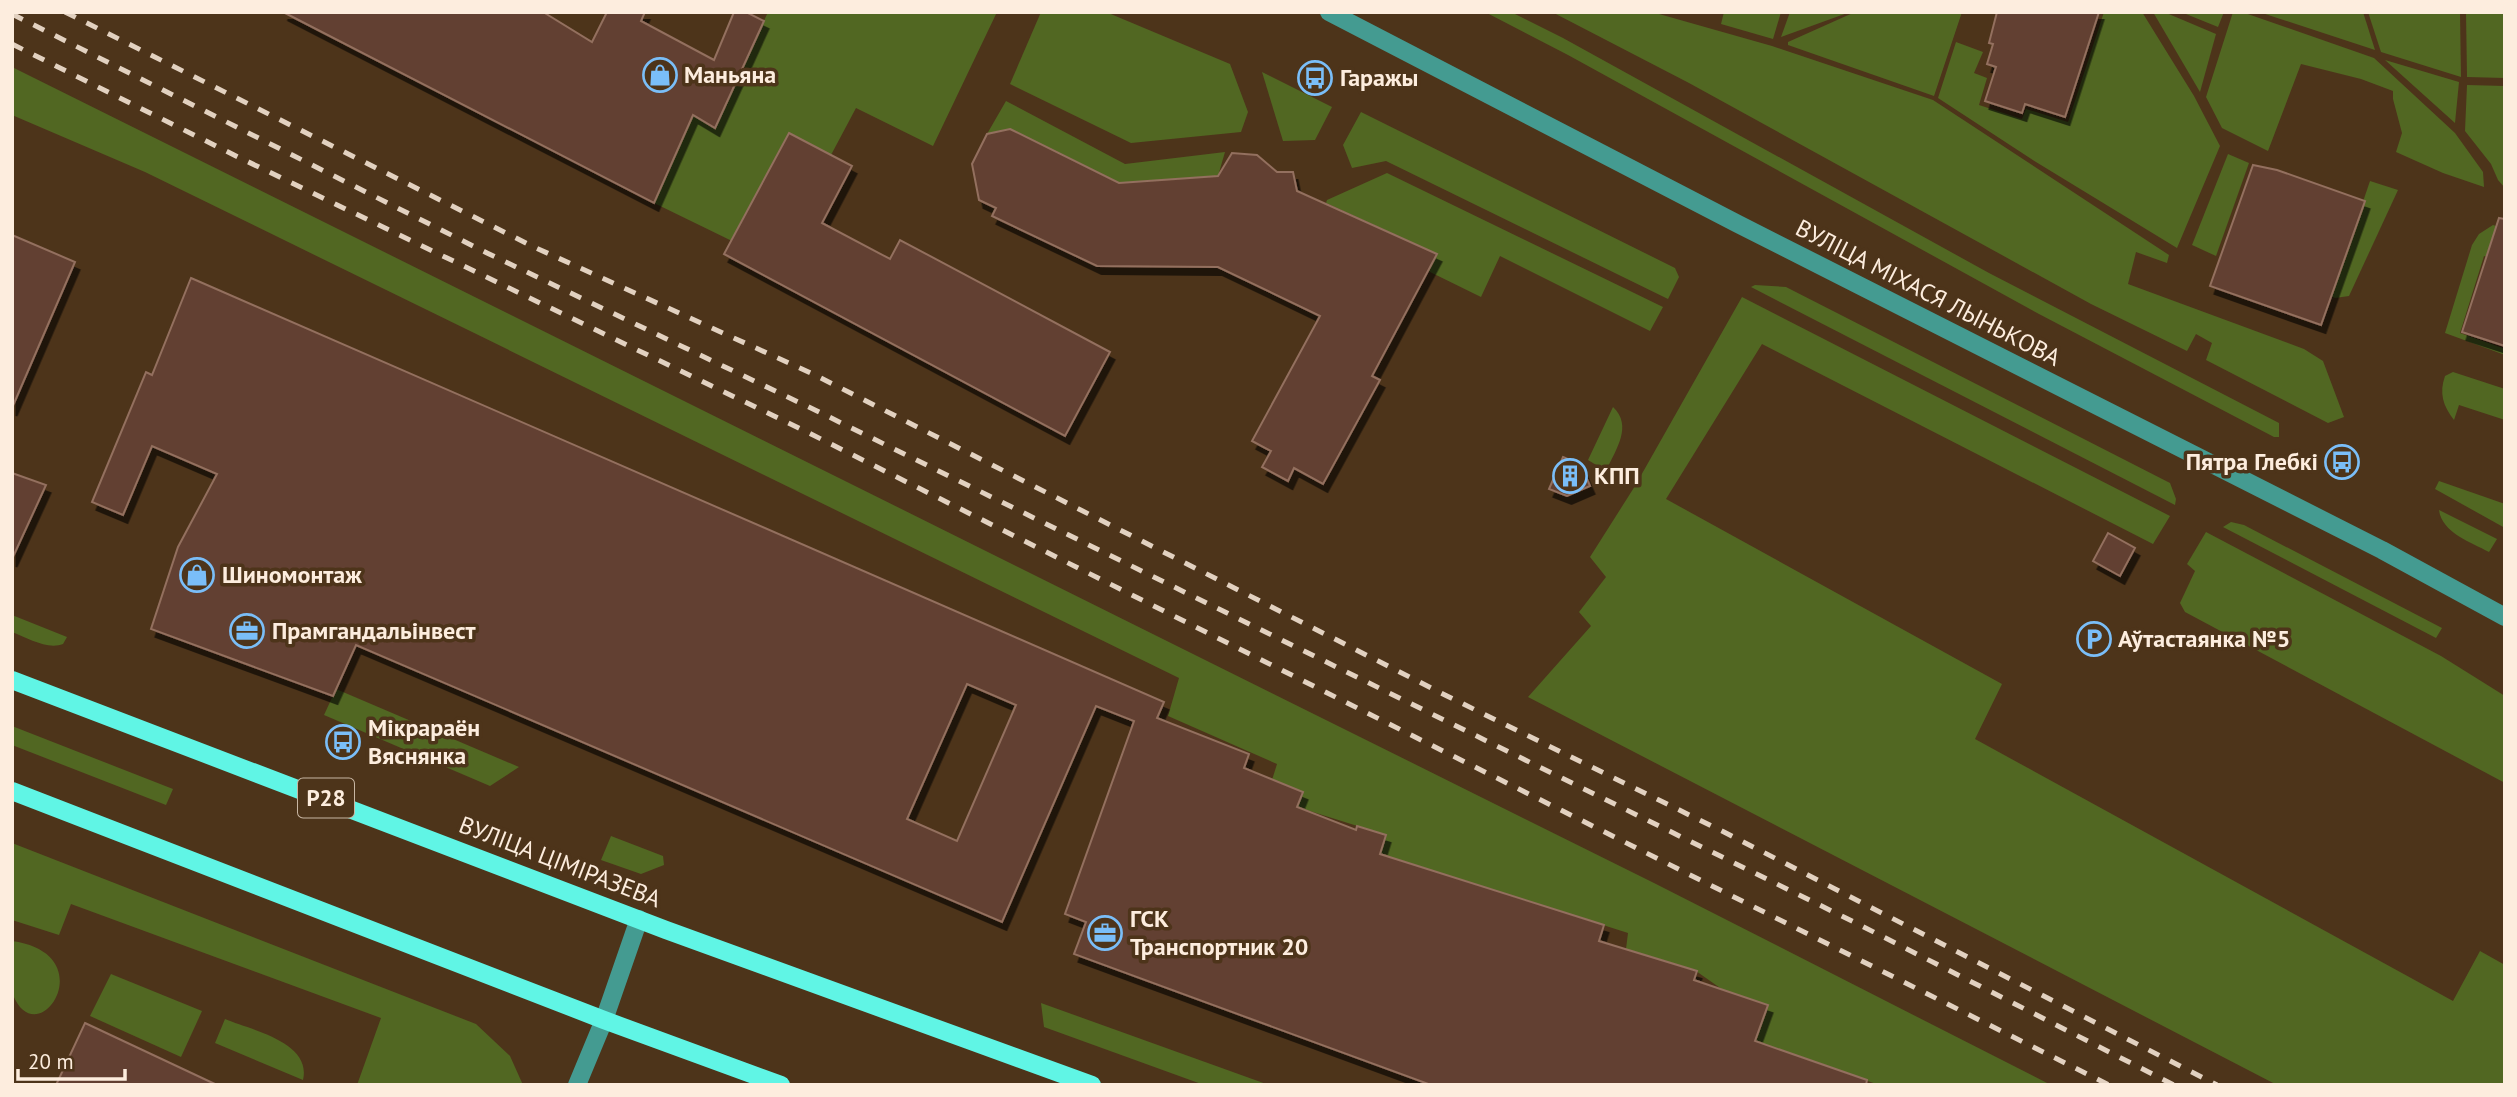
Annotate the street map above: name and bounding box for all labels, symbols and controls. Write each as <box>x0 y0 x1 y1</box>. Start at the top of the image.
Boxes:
shop icon: Маньяна <box>641 56 679 94</box>
place label: Маньяна <box>684 59 776 90</box>
bus stop icon: Гаражы <box>1296 59 1334 97</box>
place label: Гаражы <box>1340 62 1418 93</box>
street label: ВУЛІЦА МІХАСЯ ЛЫНЬКОВА <box>1790 212 2066 373</box>
bus stop icon: Пятра Глебкі <box>2323 443 2361 481</box>
place label: Пятра Глебкі <box>2186 446 2318 477</box>
building icon: КПП <box>1551 457 1589 495</box>
place label: КПП <box>1594 460 1640 491</box>
shop icon: Шиномонтаж <box>178 556 216 594</box>
place label: Шиномонтаж <box>222 559 362 590</box>
office icon: Прамгандальінвест <box>228 612 266 650</box>
place label: Прамгандальінвест <box>272 615 476 646</box>
parking icon: Аўтастаянка №5 <box>2075 620 2113 658</box>
place label: Аўтастаянка №5 <box>2118 623 2290 654</box>
place label: Мікрараён Вяснянка <box>368 712 480 771</box>
bus stop icon: Мікрараён Вяснянка <box>324 723 362 761</box>
road number: Р28 <box>298 778 354 818</box>
street label: ВУЛІЦА ЦІМІРАЗЕВА <box>455 809 666 914</box>
place label: ГСК Транспортник 20 <box>1130 903 1308 962</box>
office icon: ГСК Транспортник 20 <box>1086 914 1124 952</box>
scale bar <box>18 1038 124 1082</box>
text: 20 m <box>28 1048 74 1075</box>

